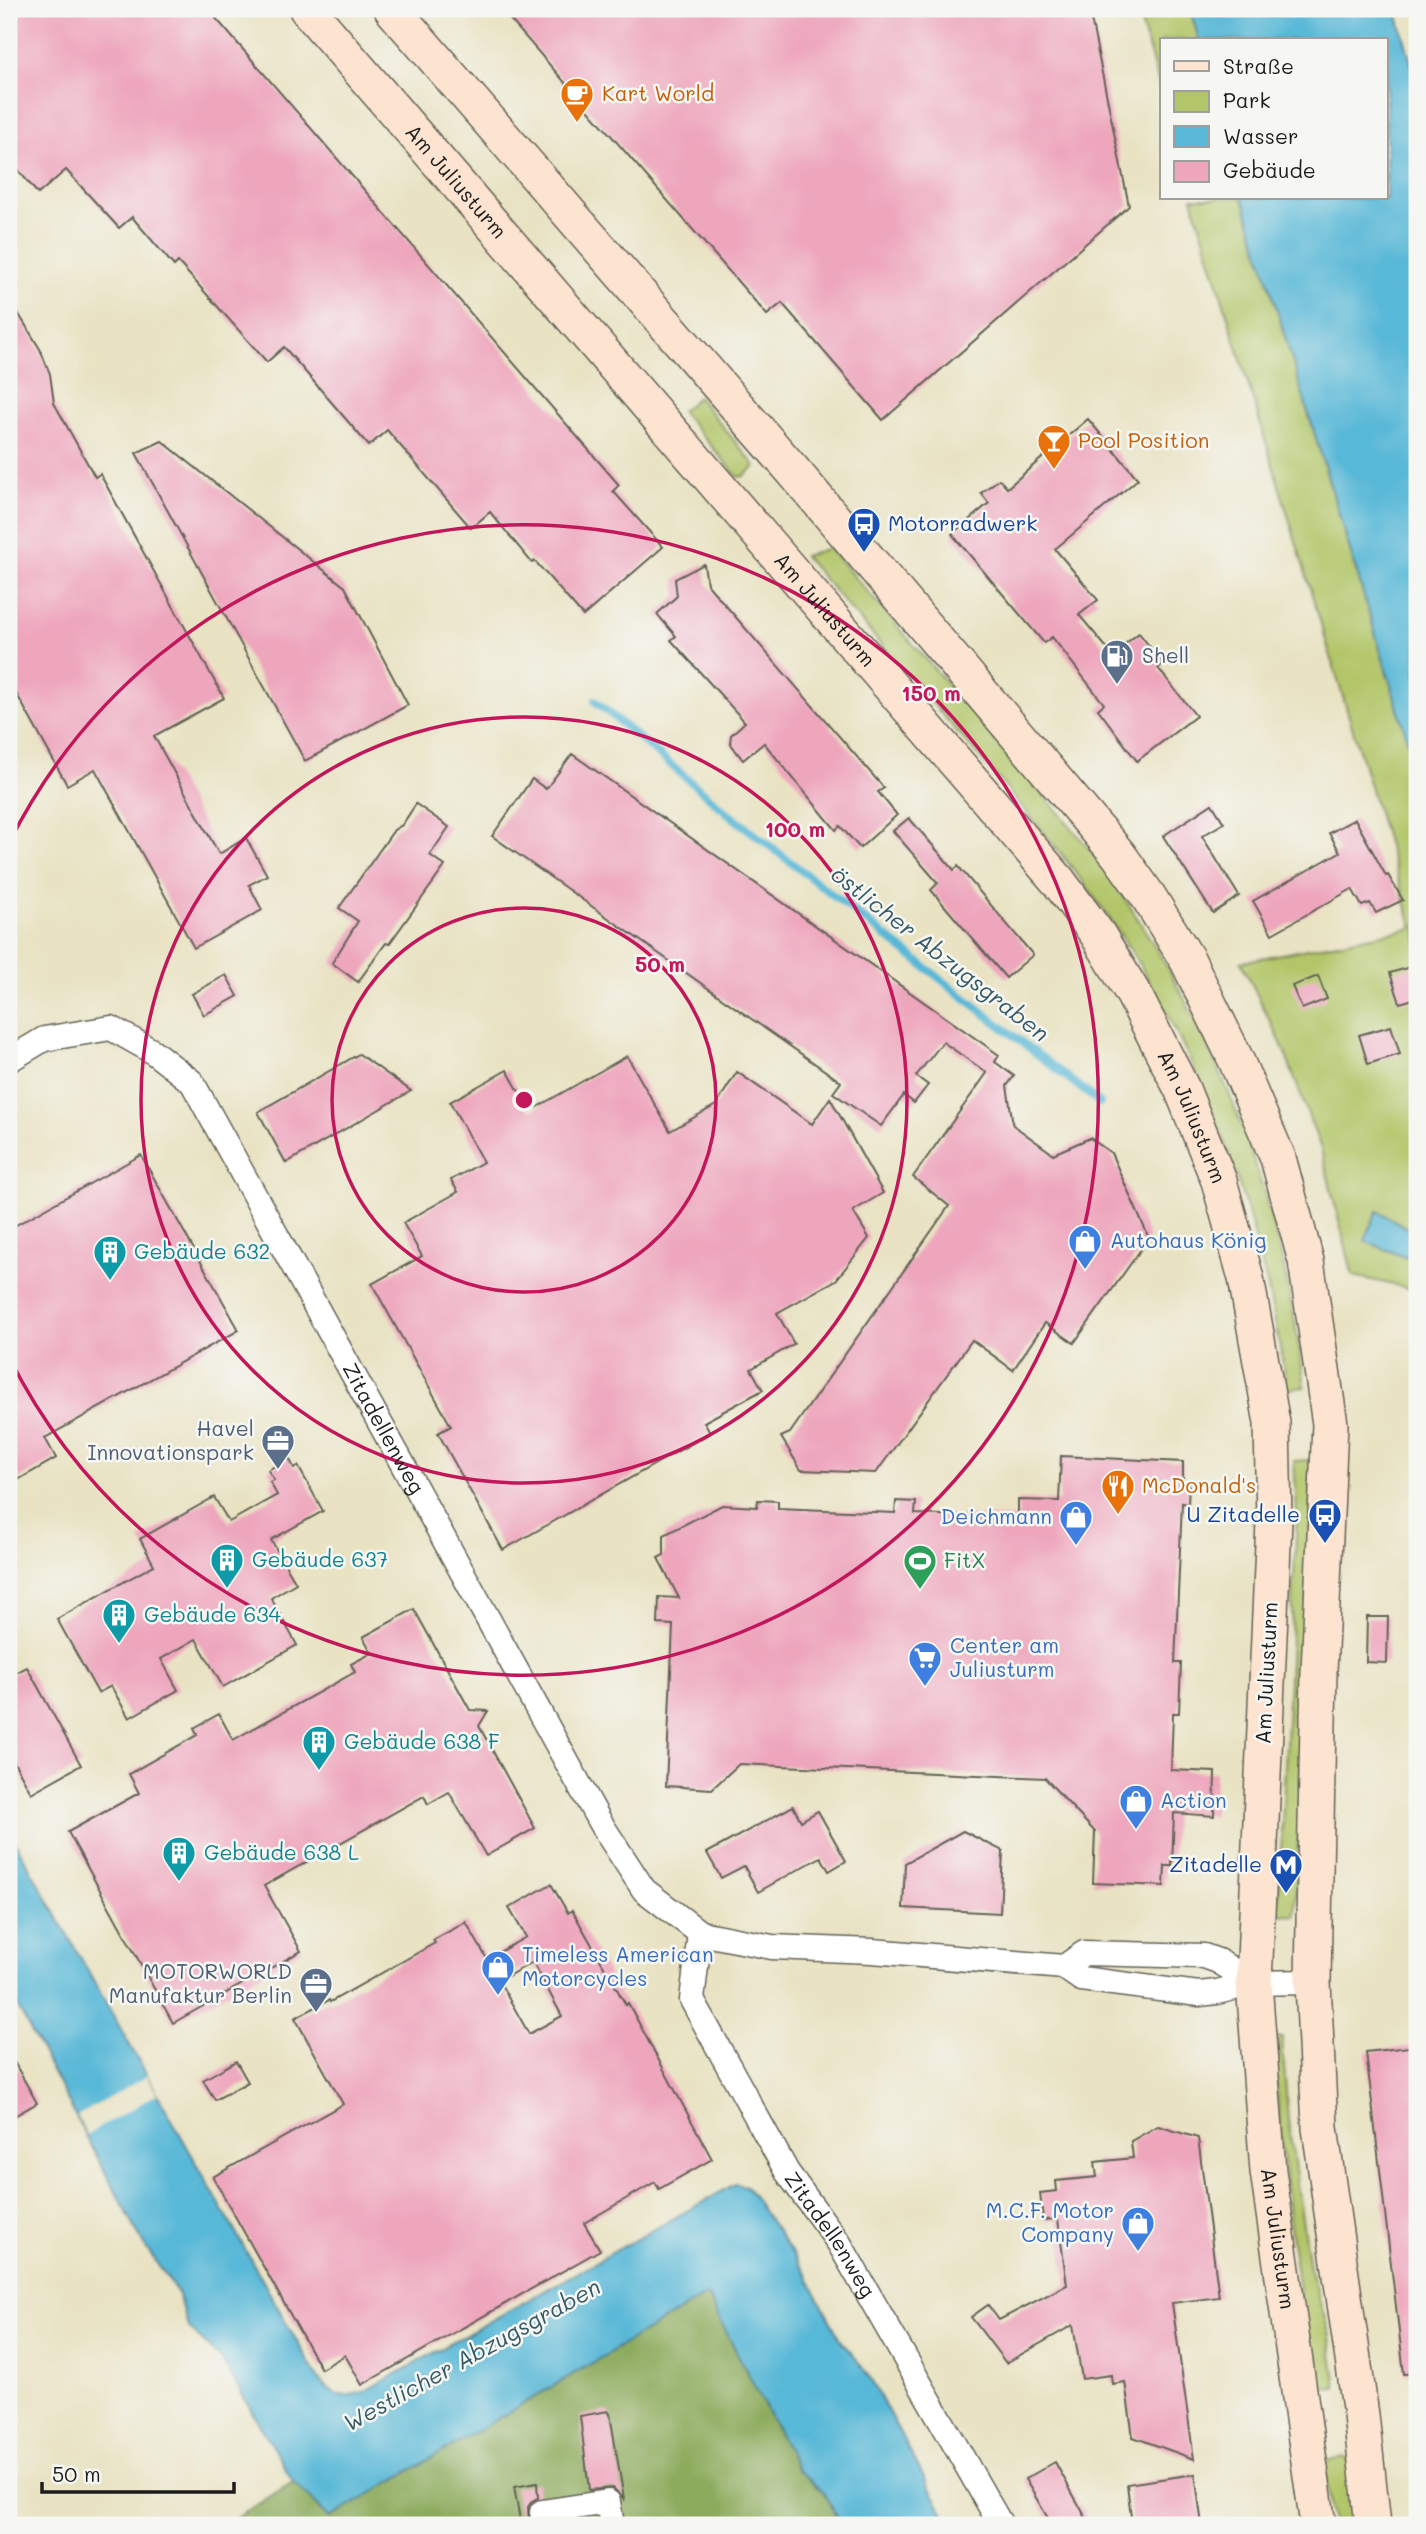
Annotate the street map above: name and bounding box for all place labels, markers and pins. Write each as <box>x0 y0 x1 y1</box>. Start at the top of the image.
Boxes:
cafe icon: Kart World <box>558 75 596 124</box>
place label: Kart World <box>602 79 714 106</box>
bar icon: Pool Position <box>1035 422 1073 471</box>
place label: Pool Position <box>1078 426 1209 453</box>
bus stop icon: Motorradwerk <box>845 505 883 554</box>
place label: Motorradwerk <box>888 509 1037 536</box>
fuel station icon: Shell <box>1098 637 1136 686</box>
place label: Shell <box>1142 641 1189 668</box>
centre of rings <box>512 1088 536 1112</box>
shop icon: Autohaus König <box>1066 1222 1104 1271</box>
place label: Autohaus König <box>1110 1226 1267 1253</box>
building icon: Gebäude 632 <box>91 1233 129 1282</box>
place label: Gebäude 632 <box>134 1237 270 1264</box>
place label: Havel Innovationspark <box>87 1414 254 1465</box>
office icon: Havel Innovationspark <box>259 1422 297 1471</box>
restaurant icon: McDonald's <box>1099 1467 1137 1516</box>
place label: McDonald's <box>1142 1471 1256 1498</box>
bus stop icon: U Zitadelle <box>1306 1496 1344 1545</box>
shop icon: Deichmann <box>1057 1498 1095 1547</box>
place label: U Zitadelle <box>1187 1500 1300 1527</box>
place label: Deichmann <box>941 1502 1052 1529</box>
building icon: Gebäude 637 <box>208 1541 246 1590</box>
sports icon: FitX <box>901 1542 939 1591</box>
place label: Gebäude 637 <box>252 1545 388 1572</box>
place label: FitX <box>944 1546 985 1573</box>
building icon: Gebäude 634 <box>100 1596 138 1645</box>
place label: Gebäude 634 <box>144 1600 282 1627</box>
place label: Center am Juliusturm <box>950 1631 1059 1682</box>
supermarket icon: Center am Juliusturm <box>906 1639 944 1688</box>
building icon: Gebäude 638 F <box>300 1723 338 1772</box>
place label: Gebäude 638 F <box>344 1727 500 1754</box>
shop icon: Action <box>1117 1782 1155 1831</box>
place label: Action <box>1160 1786 1227 1813</box>
building icon: Gebäude 638 L <box>160 1834 198 1883</box>
place label: Gebäude 638 L <box>204 1838 359 1865</box>
metro station icon: Zitadelle <box>1267 1846 1305 1895</box>
place label: Zitadelle <box>1169 1850 1262 1877</box>
place label: Timeless American Motorcycles <box>522 1940 714 1991</box>
shop icon: Timeless American Motorcycles <box>479 1948 517 1997</box>
place label: MOTORWORLD Manufaktur Berlin <box>109 1957 292 2008</box>
office icon: MOTORWORLD Manufaktur Berlin <box>297 1965 335 2014</box>
place label: M.C.F. Motor Company <box>986 2196 1114 2247</box>
shop icon: M.C.F. Motor Company <box>1119 2204 1157 2253</box>

